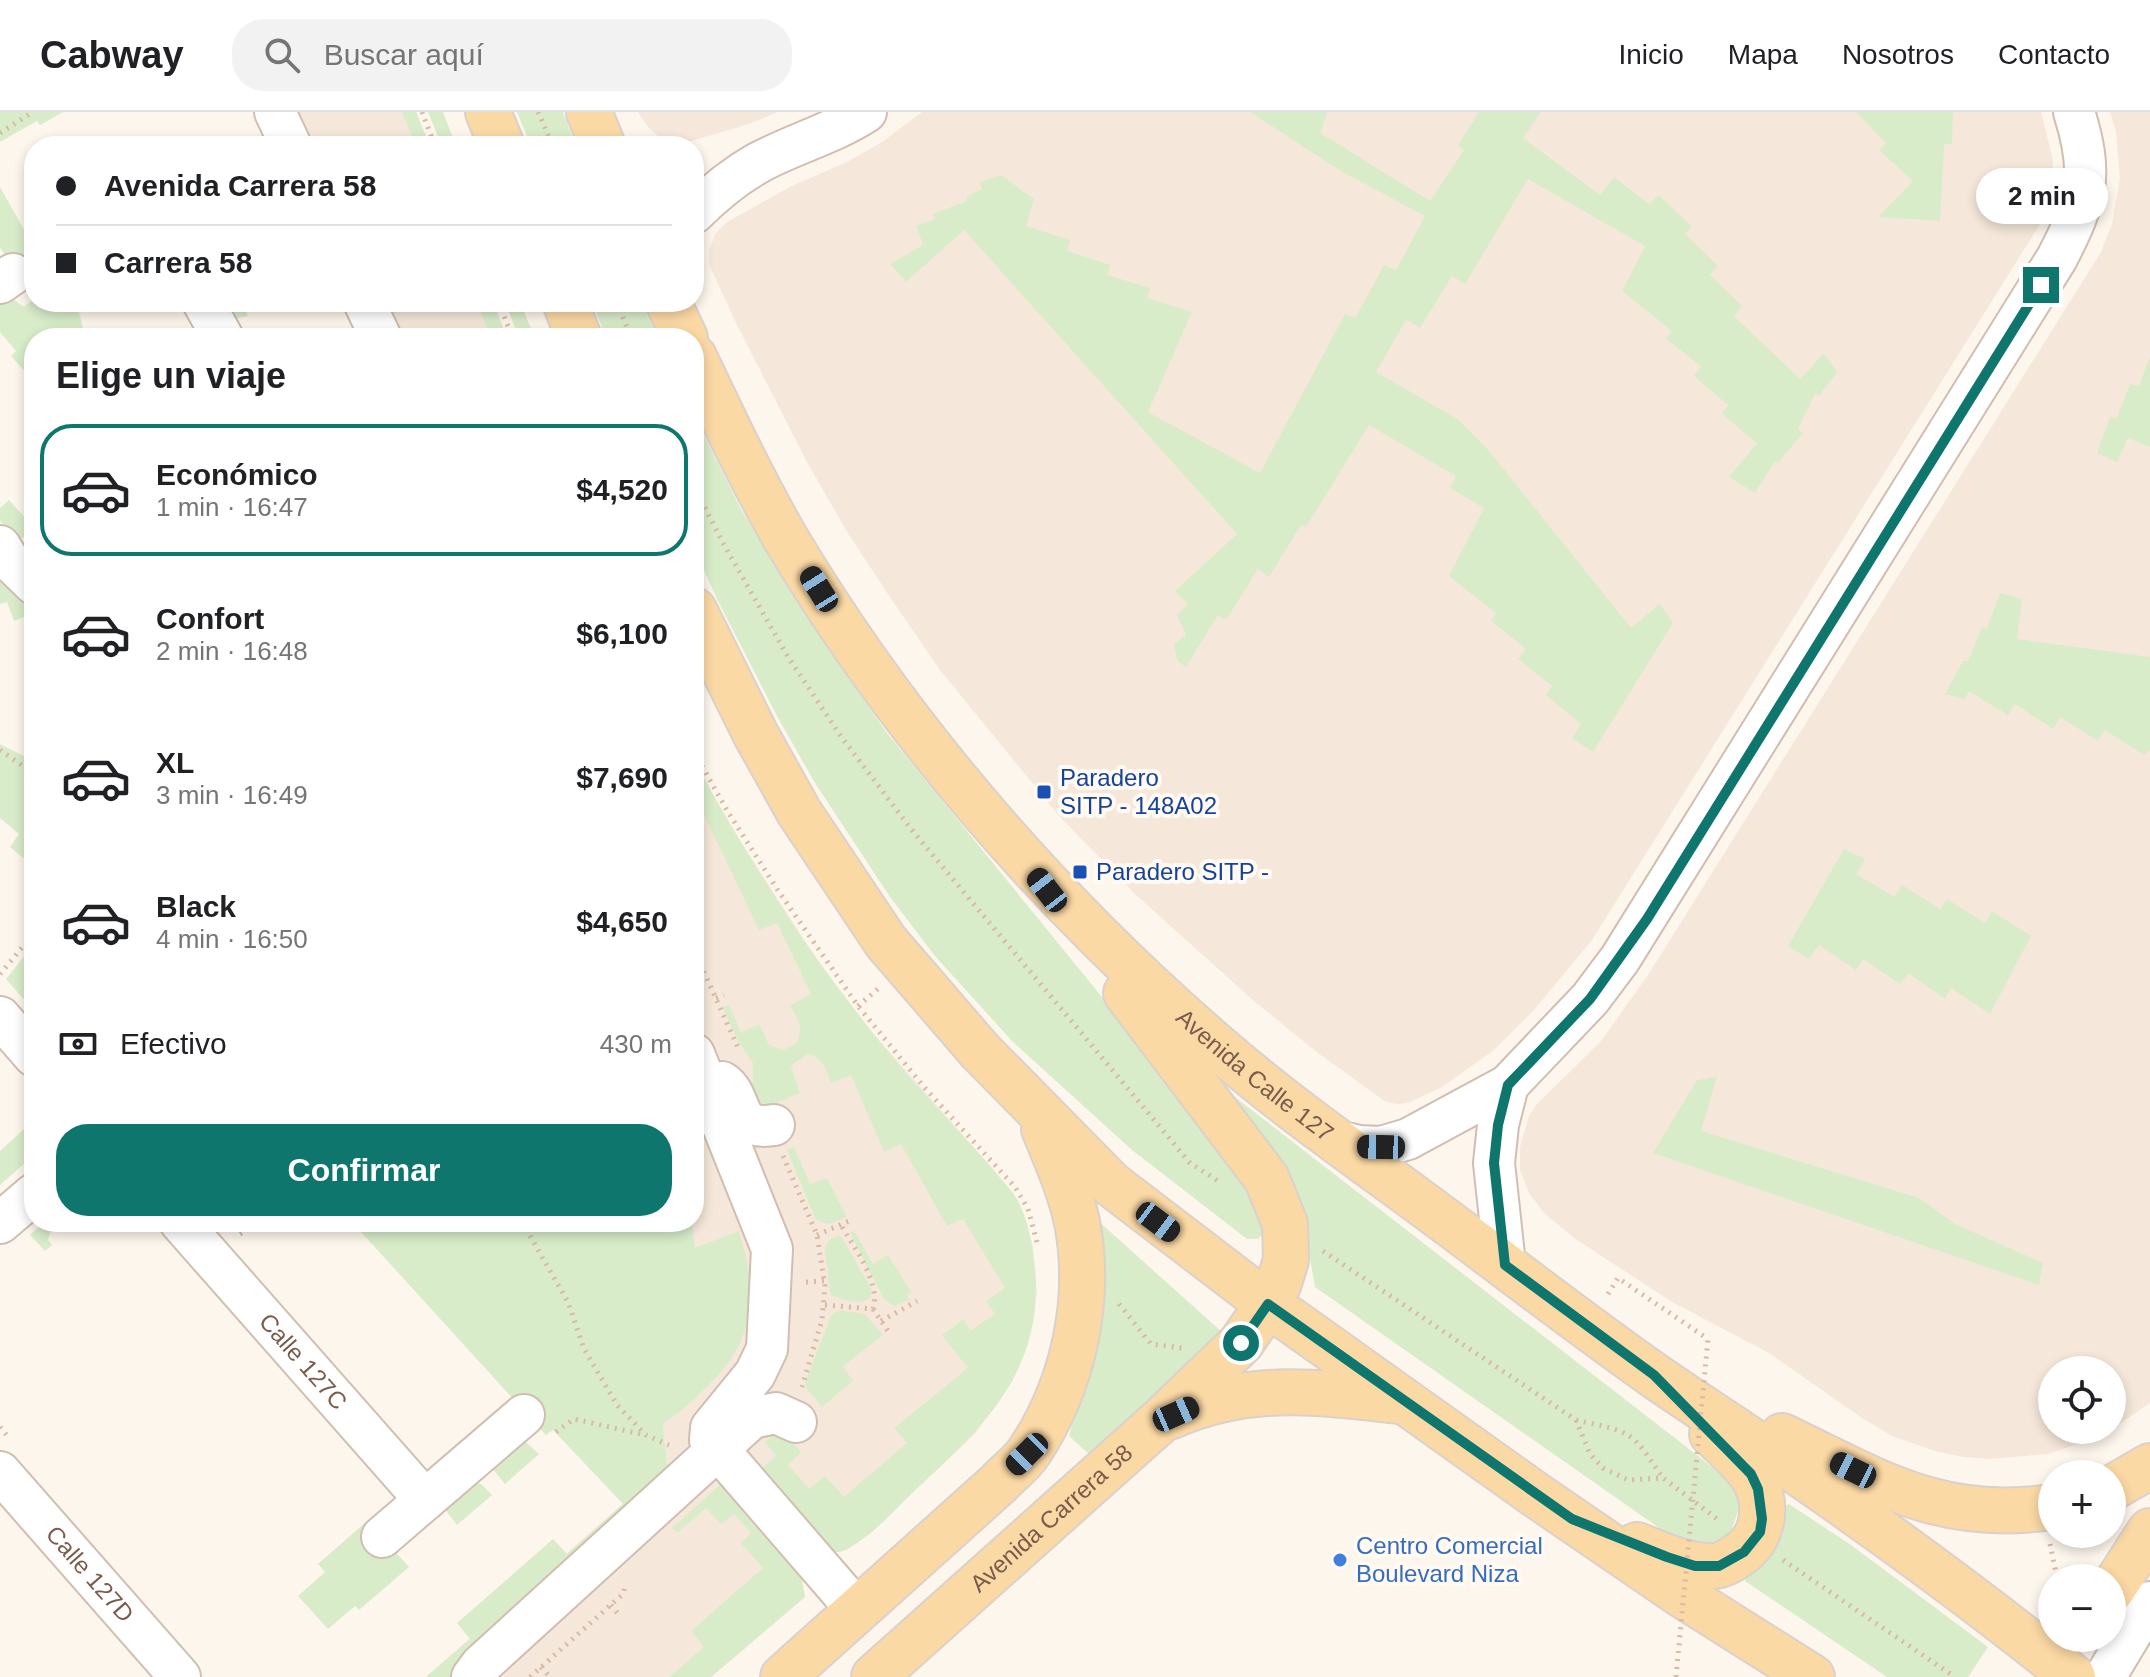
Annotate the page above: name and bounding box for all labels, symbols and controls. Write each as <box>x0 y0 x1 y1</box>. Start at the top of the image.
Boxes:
search box <box>232 19 792 91</box>
icon: search <box>260 33 304 77</box>
text: Cabway <box>40 34 184 76</box>
text: Buscar aquí <box>324 38 484 71</box>
text: Inicio <box>1618 39 1684 70</box>
text: Mapa <box>1728 39 1798 70</box>
text: Nosotros <box>1842 39 1954 70</box>
text: Contacto <box>1998 39 2110 70</box>
text: Avenida Carrera 58 <box>104 169 376 202</box>
callout: 2 min <box>1975 169 2107 225</box>
text: 2 min <box>2008 181 2076 211</box>
text: Carrera 58 <box>104 246 252 279</box>
route end <box>2023 267 2059 303</box>
text: Elige un viaje <box>56 355 286 396</box>
icon: car <box>60 454 132 526</box>
text: Económico <box>156 458 318 491</box>
text: $4,520 <box>576 473 668 506</box>
text: 1 min · 16:47 <box>156 492 308 522</box>
car <box>796 562 842 616</box>
icon: car <box>60 598 132 670</box>
text: Confort <box>156 602 264 635</box>
text: $6,100 <box>576 617 668 650</box>
text: 2 min · 16:48 <box>156 636 308 666</box>
icon: car <box>60 742 132 814</box>
text: XL <box>156 746 194 779</box>
text: $7,690 <box>576 761 668 794</box>
place label: Paradero SITP - 148A02 <box>1060 764 1217 819</box>
text: 3 min · 16:49 <box>156 780 308 810</box>
marker: Paradero SITP - 148A02 <box>1035 783 1053 801</box>
place label: Paradero SITP - <box>1096 858 1269 885</box>
marker: Paradero SITP - <box>1071 863 1089 881</box>
car <box>1023 864 1071 916</box>
icon: car <box>60 886 132 958</box>
text: Black <box>156 890 236 923</box>
text: $4,650 <box>576 905 668 938</box>
text: 4 min · 16:50 <box>156 924 308 954</box>
street label: Avenida Calle 127 <box>1171 1003 1339 1147</box>
icon: cash <box>56 1022 100 1066</box>
text: Efectivo <box>120 1027 227 1060</box>
text: 430 m <box>600 1029 672 1059</box>
button: Confirmar <box>56 1124 672 1216</box>
car <box>1357 1135 1405 1159</box>
car <box>1132 1198 1184 1246</box>
street label: Calle 127C <box>254 1308 353 1415</box>
route start <box>1223 1325 1259 1361</box>
map controls <box>2038 1356 2126 1652</box>
button: locate <box>2038 1356 2126 1444</box>
car <box>1149 1393 1203 1435</box>
car <box>1002 1429 1052 1479</box>
street label: Avenida Carrera 58 <box>965 1439 1137 1597</box>
car <box>1826 1449 1880 1491</box>
button: + <box>2038 1460 2126 1548</box>
street label: Calle 127D <box>41 1520 139 1627</box>
place label: Centro Comercial Boulevard Niza <box>1356 1532 1543 1587</box>
marker: Centro Comercial Boulevard Niza <box>1331 1551 1349 1569</box>
button: − <box>2038 1564 2126 1652</box>

